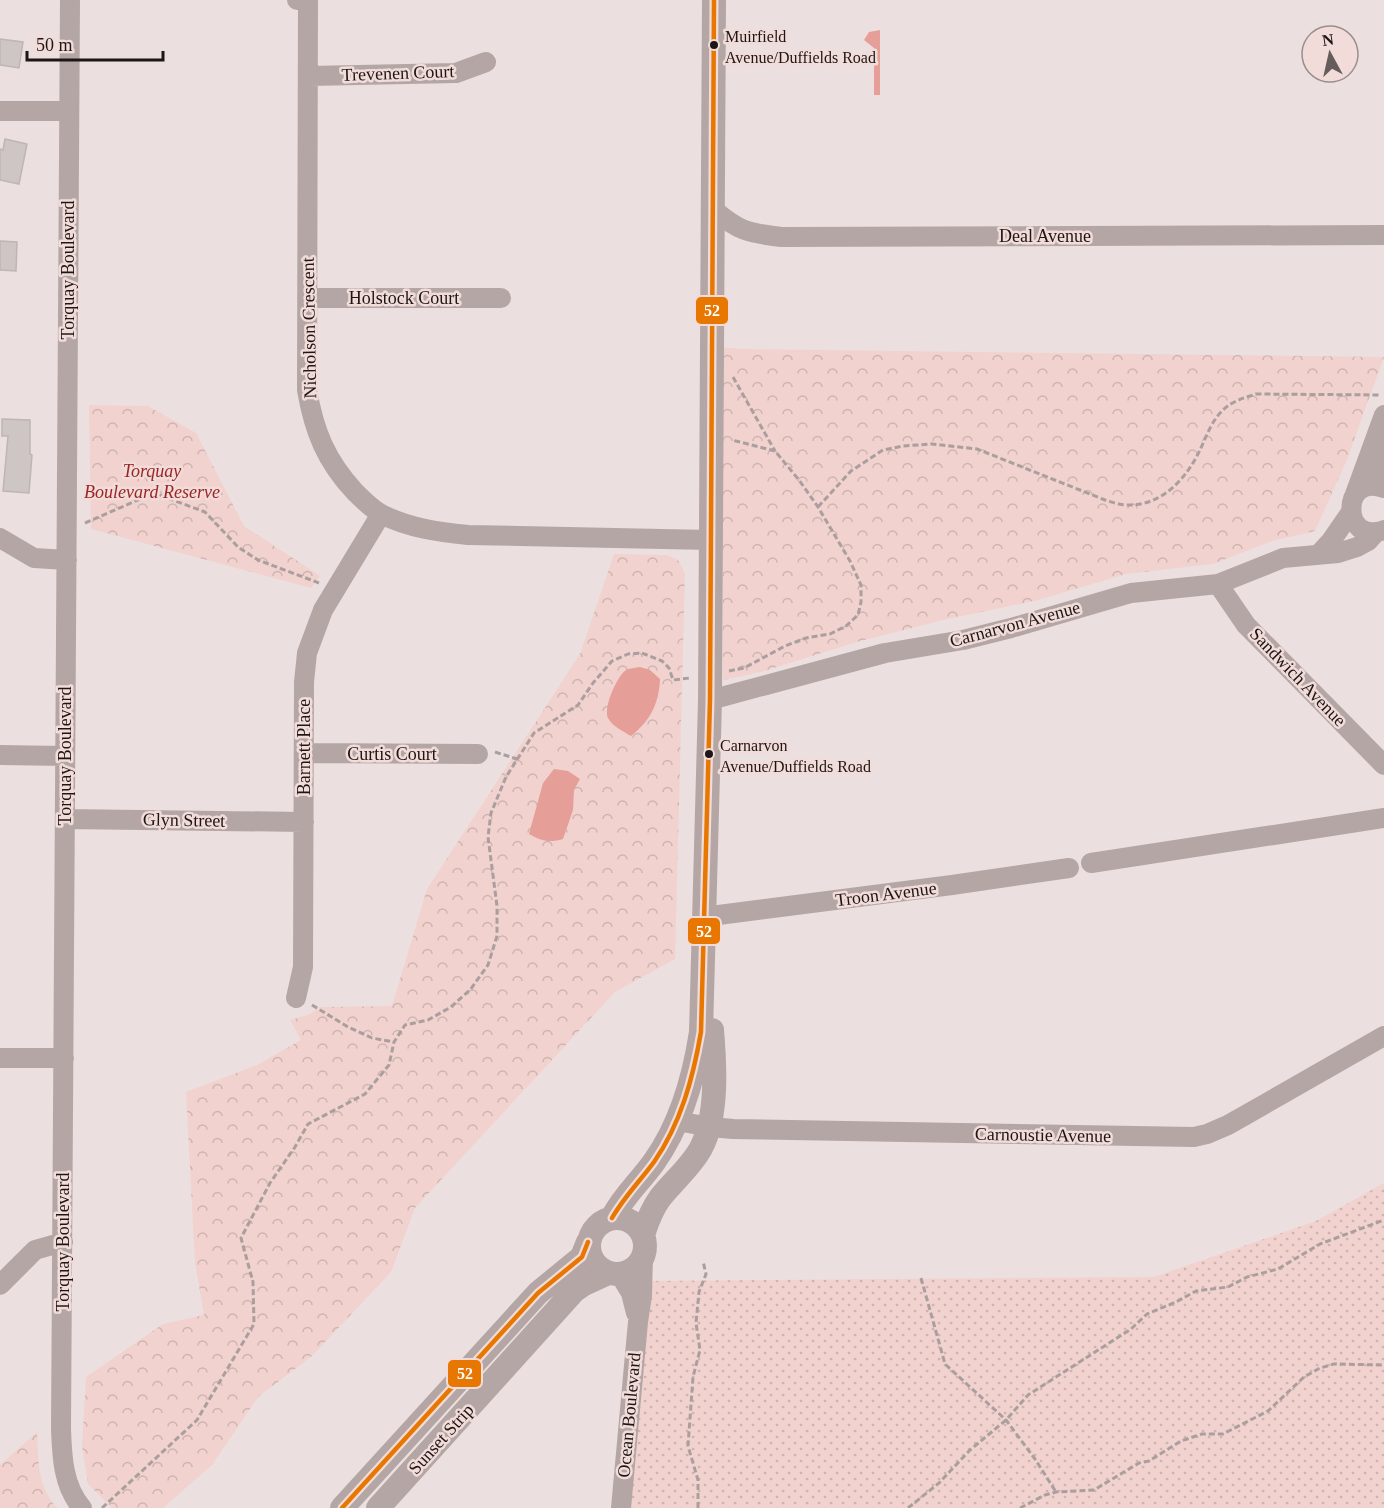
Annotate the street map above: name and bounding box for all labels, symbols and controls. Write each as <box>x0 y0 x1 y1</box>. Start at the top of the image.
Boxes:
scale bar <box>27 24 164 62</box>
north arrow <box>1300 24 1360 84</box>
place label: Muirfield Avenue/Duffields Road <box>725 28 876 66</box>
text: N <box>1321 30 1335 49</box>
text: 50 m <box>36 35 73 55</box>
marker: Muirfield Avenue/Duffields Road <box>708 39 720 51</box>
street label: Trevenen Court <box>341 61 455 85</box>
street label: Torquay Boulevard <box>58 200 78 340</box>
street label: Deal Avenue <box>999 226 1091 246</box>
street label: Nicholson Crescent <box>298 257 320 399</box>
street label: Holstock Court <box>349 288 459 308</box>
line badge: 52 <box>695 296 729 325</box>
text: 52 <box>704 302 720 319</box>
park label: Torquay Boulevard Reserve <box>84 461 220 502</box>
street label: Carnarvon Avenue <box>948 597 1082 651</box>
street label: Sandwich Avenue <box>1246 624 1350 730</box>
street label: Torquay Boulevard <box>55 686 75 826</box>
street label: Barnett Place <box>294 699 314 795</box>
place label: Carnarvon Avenue/Duffields Road <box>720 737 871 775</box>
street label: Curtis Court <box>347 744 437 764</box>
marker: Carnarvon Avenue/Duffields Road <box>703 748 715 760</box>
street label: Glyn Street <box>143 809 225 831</box>
street label: Troon Avenue <box>834 878 938 910</box>
line badge: 52 <box>687 917 721 945</box>
text: 52 <box>696 923 712 940</box>
street label: Carnoustie Avenue <box>975 1124 1111 1146</box>
street label: Torquay Boulevard <box>53 1172 73 1312</box>
street label: Ocean Boulevard <box>614 1352 644 1478</box>
line badge: 52 <box>447 1359 482 1388</box>
text: 52 <box>457 1365 473 1382</box>
street label: Sunset Strip <box>404 1400 478 1478</box>

